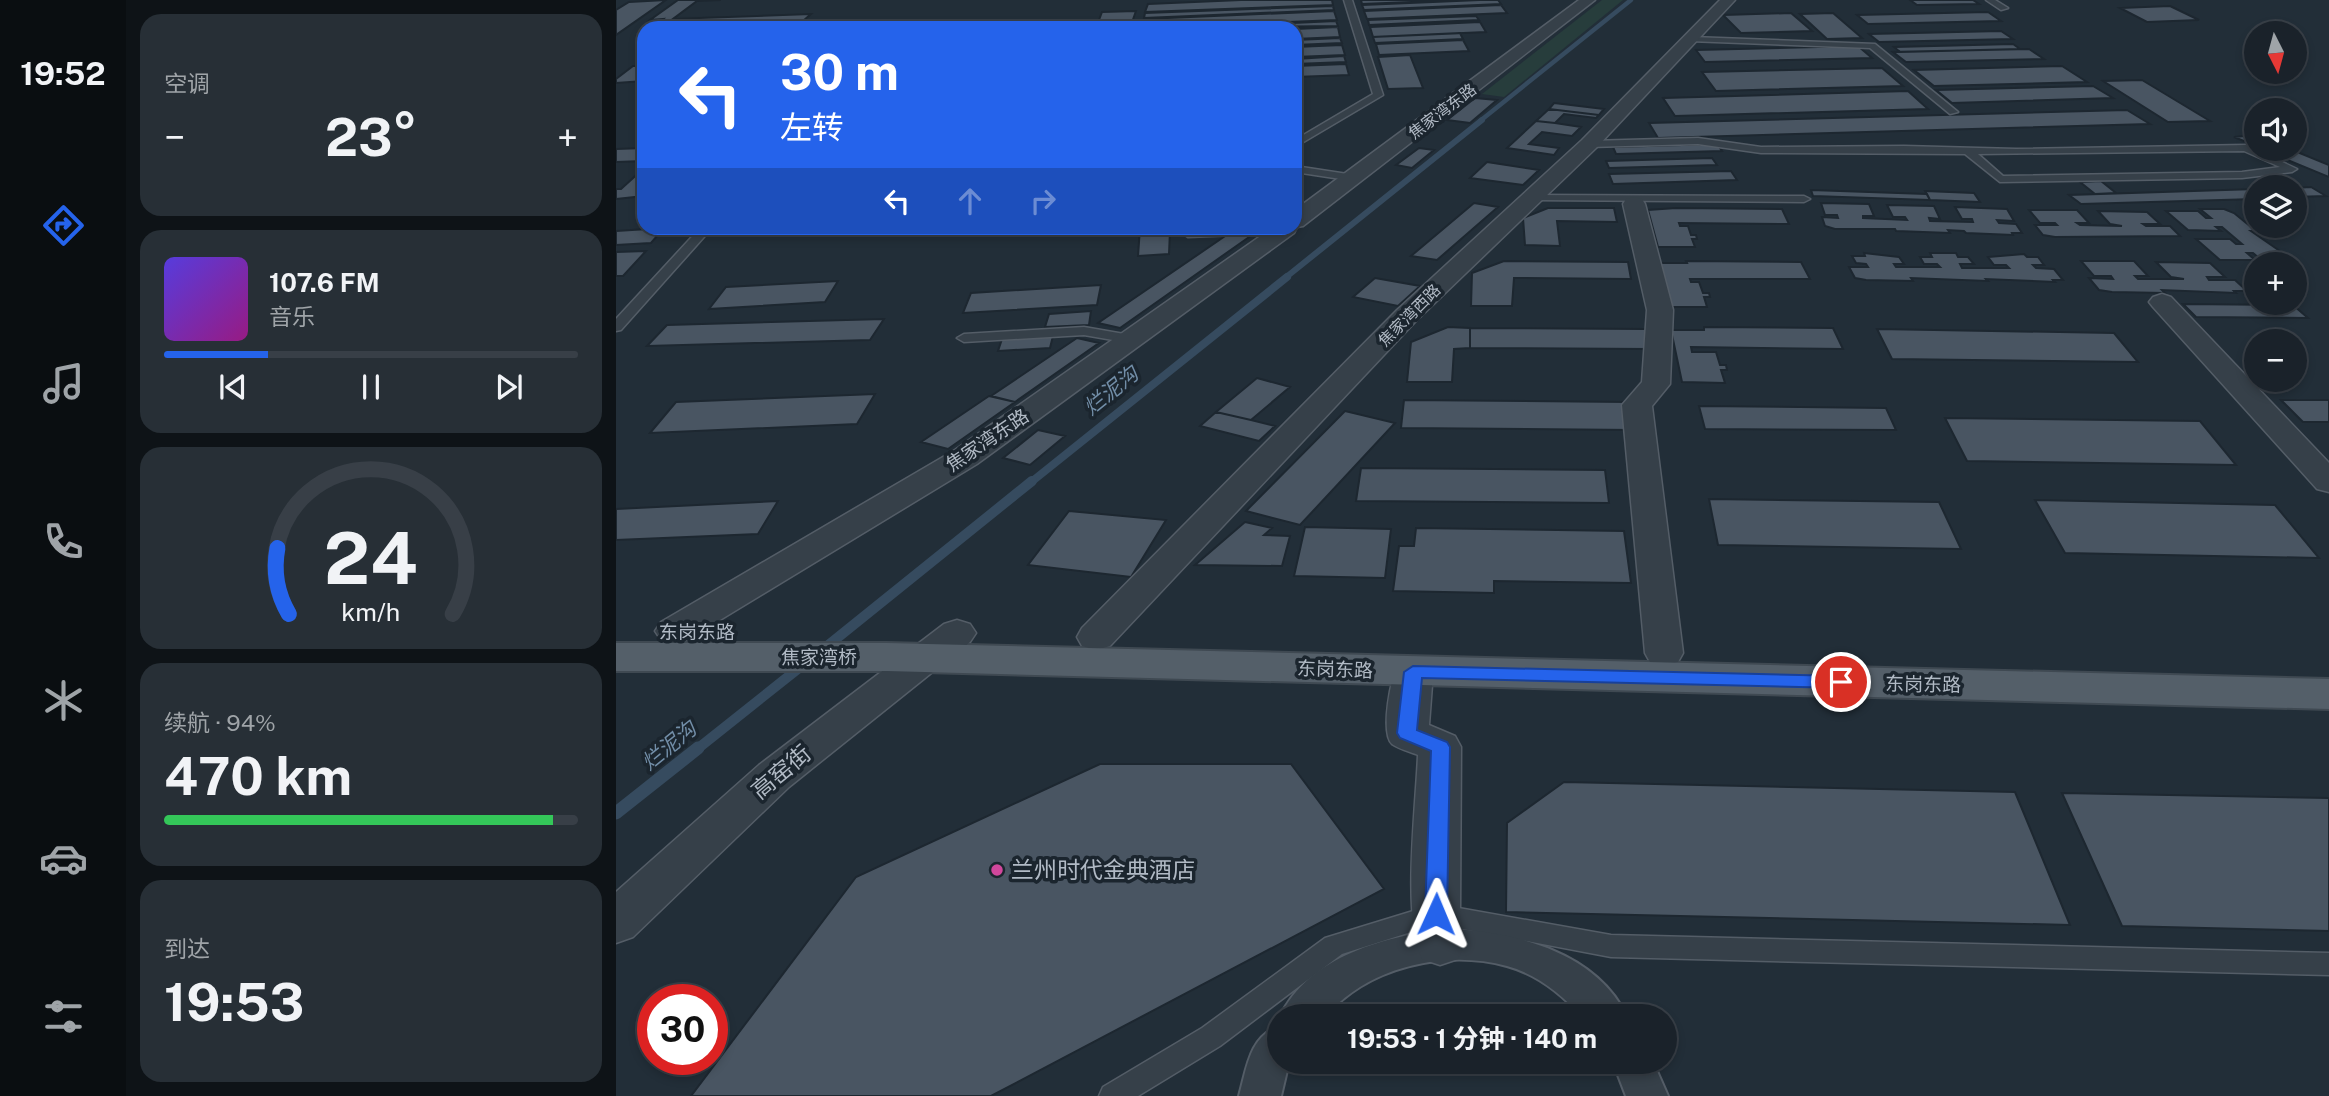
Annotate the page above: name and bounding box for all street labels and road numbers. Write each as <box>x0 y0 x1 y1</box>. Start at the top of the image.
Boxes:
street label: 焦家湾东路 <box>1405 80 1480 143</box>
street label: 焦家湾西路 <box>1374 280 1444 350</box>
street label: 焦家湾东路 <box>941 404 1033 476</box>
street label: 东岗东路 <box>659 621 735 643</box>
street label: 焦家湾桥 <box>781 646 857 668</box>
street label: 东岗东路 <box>1297 657 1373 681</box>
street label: 东岗东路 <box>1885 672 1961 696</box>
street label: 高窑街 <box>746 739 816 804</box>

